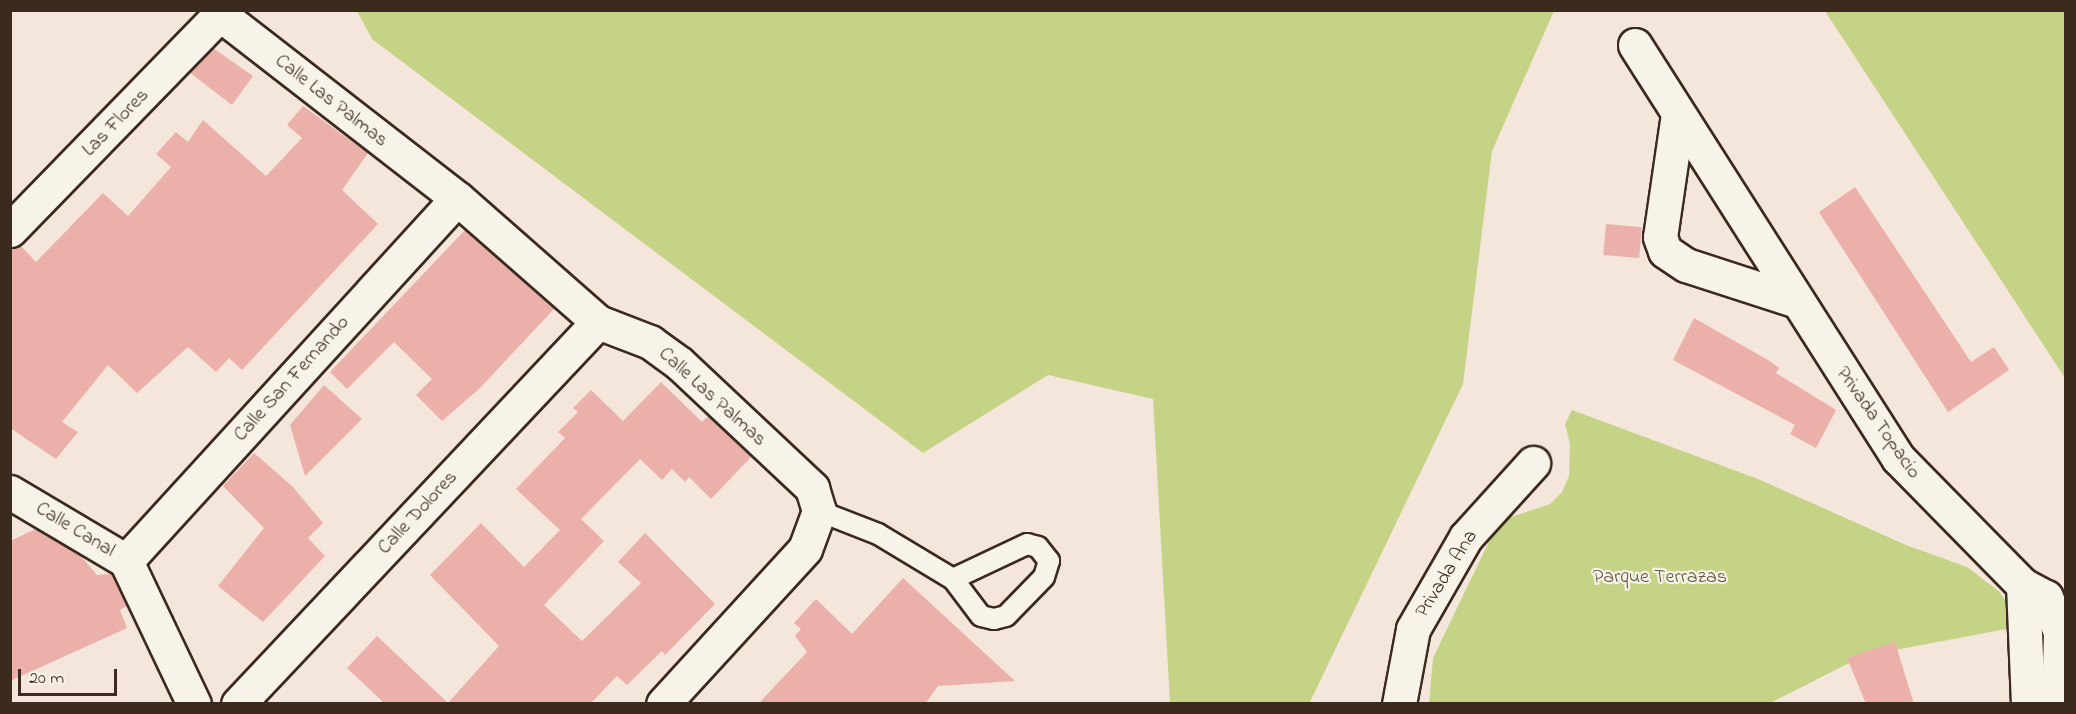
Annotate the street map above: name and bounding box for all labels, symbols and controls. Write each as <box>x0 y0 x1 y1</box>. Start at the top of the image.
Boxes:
street label: Calle Las Palmas <box>270 49 392 153</box>
street label: Las Flores <box>78 84 154 162</box>
street label: Calle San Fernando <box>229 311 355 447</box>
street label: Calle Las Palmas <box>653 342 771 452</box>
street label: Privada Topacio <box>1830 362 1926 484</box>
street label: Calle Dolores <box>373 466 463 560</box>
street label: Calle Canal <box>31 497 119 563</box>
street label: Privada Ana <box>1411 526 1483 622</box>
park label: Parque Terrazas <box>1593 565 1727 589</box>
scale bar <box>21 657 120 695</box>
text: 20 m <box>29 666 64 692</box>

